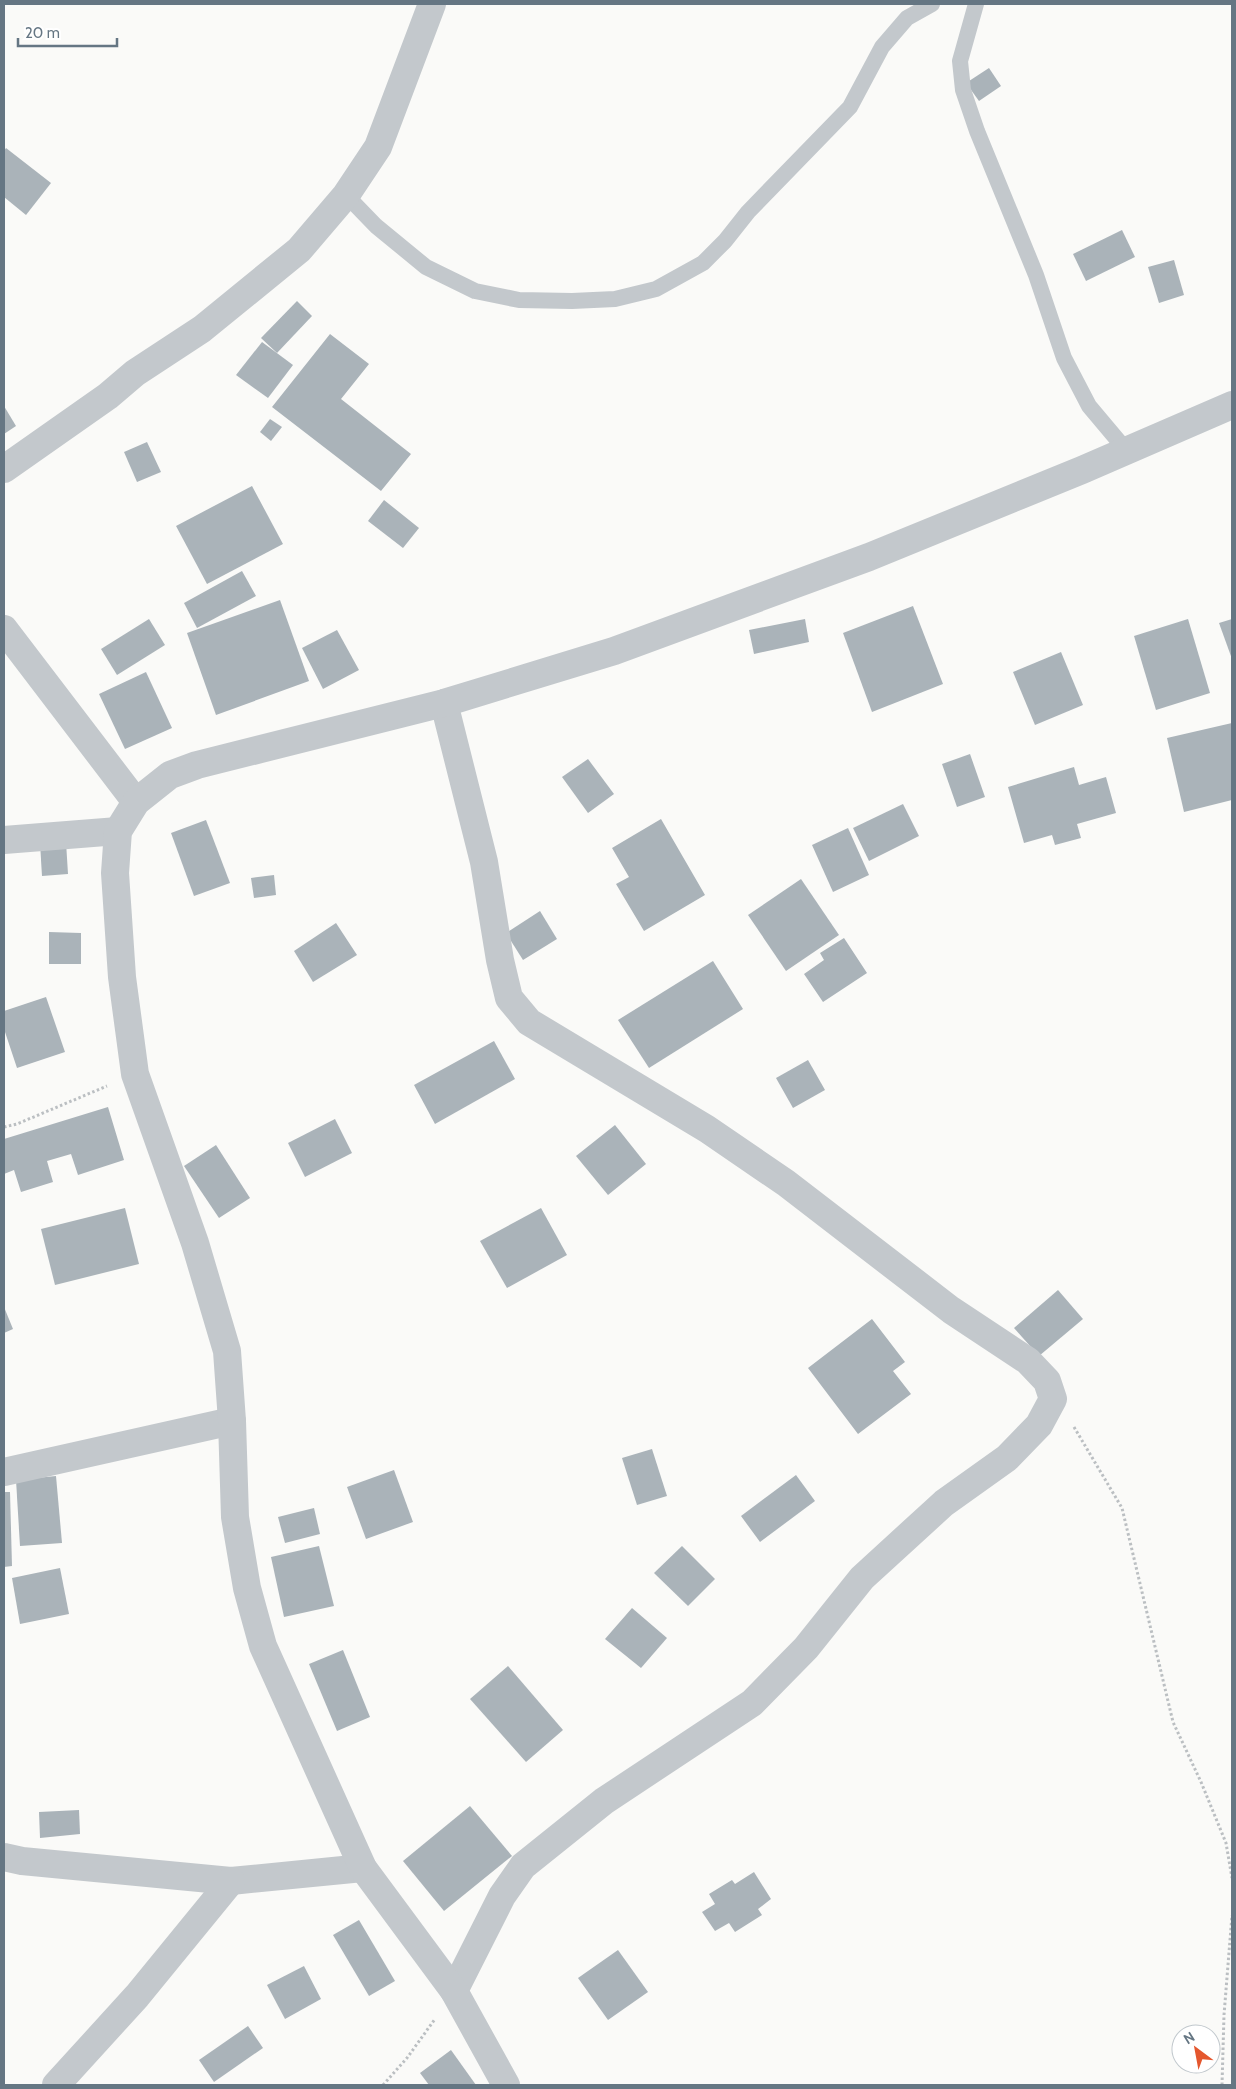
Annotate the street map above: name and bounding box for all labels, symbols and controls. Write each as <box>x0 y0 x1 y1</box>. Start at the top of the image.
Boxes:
scale bar <box>18 15 116 47</box>
text: 20 m <box>25 24 60 42</box>
north arrow <box>1171 2024 1221 2074</box>
text: N <box>1180 2028 1198 2048</box>

